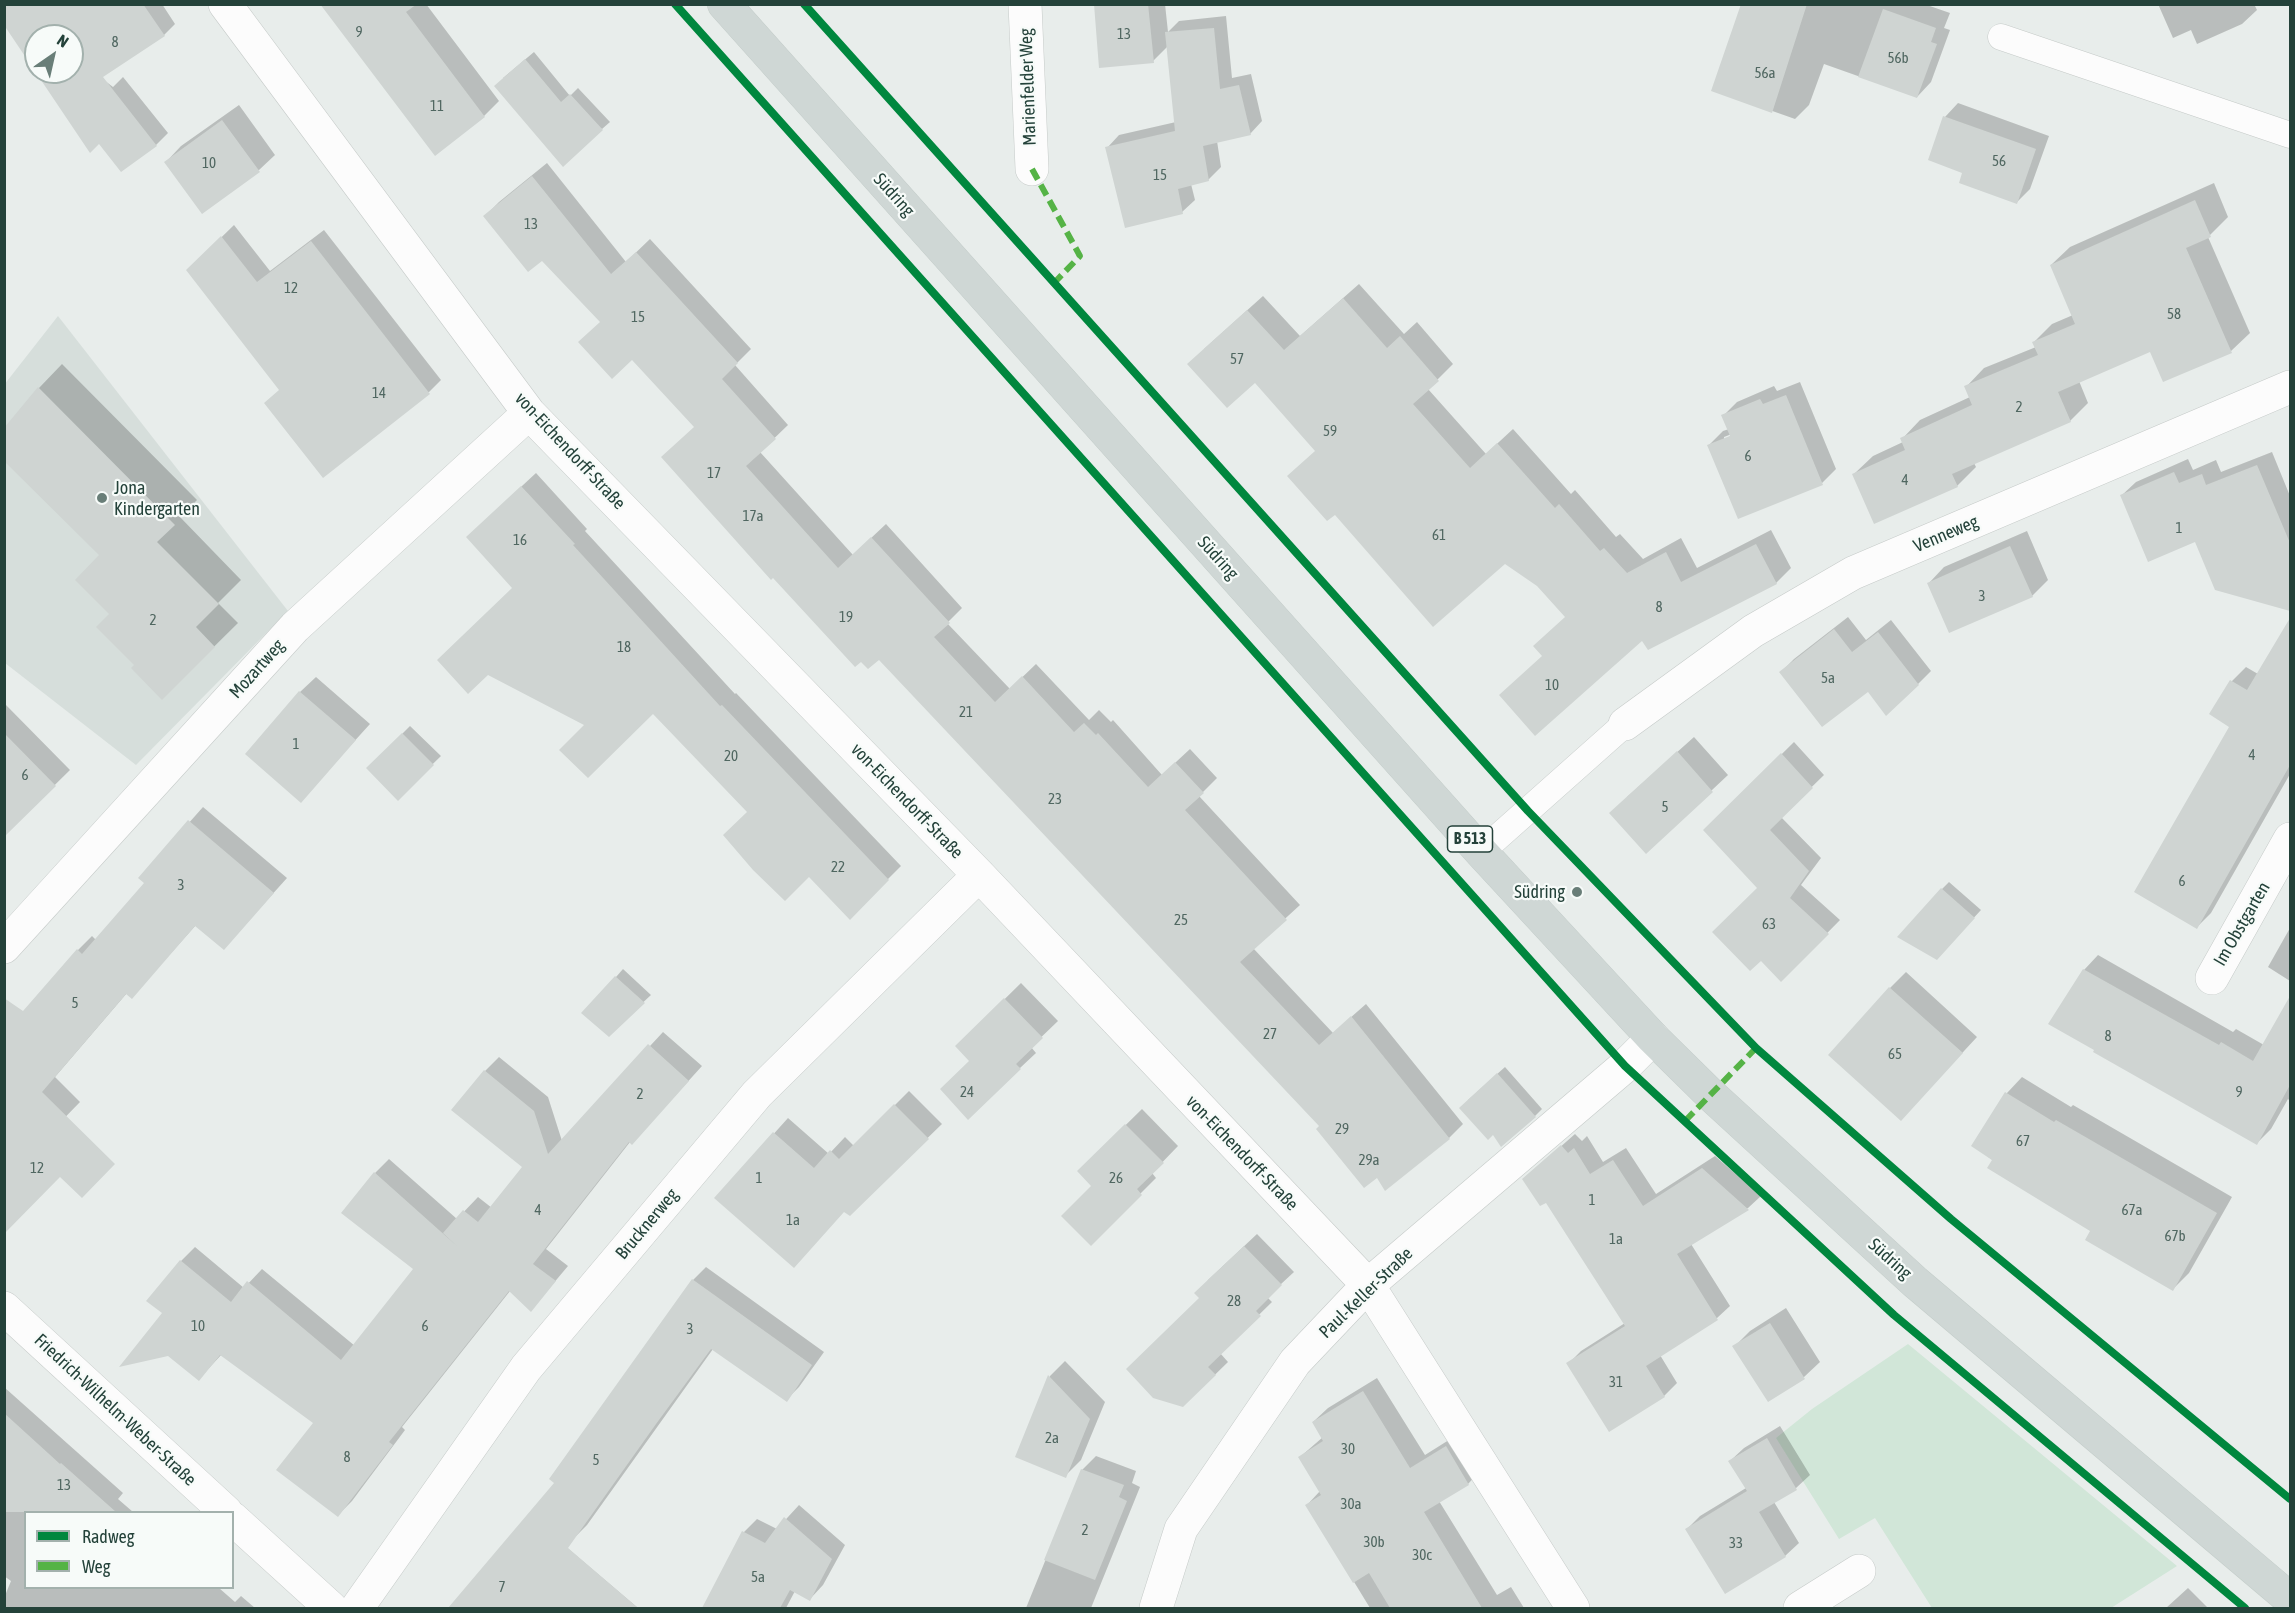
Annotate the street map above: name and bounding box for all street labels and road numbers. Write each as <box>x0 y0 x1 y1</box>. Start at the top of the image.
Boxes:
street label: Marienfelder Weg <box>1015 28 1041 146</box>
street label: Südring <box>869 169 919 221</box>
street label: von-Eichendorff-Straße <box>510 388 630 514</box>
street label: Venneweg <box>1910 511 1982 557</box>
street label: Südring <box>1193 532 1243 584</box>
street label: Mozartweg <box>225 635 289 703</box>
street label: von-Eichendorff-Straße <box>846 739 968 863</box>
road number: B 513 <box>1448 826 1492 852</box>
street label: Im Obstgarten <box>2209 878 2275 970</box>
street label: von-Eichendorff-Straße <box>1181 1091 1303 1215</box>
street label: Brucknerweg <box>611 1184 683 1264</box>
street label: Südring <box>1864 1234 1916 1284</box>
street label: Paul-Keller-Straße <box>1315 1243 1417 1343</box>
street label: Friedrich-Wilhelm-Weber-Straße <box>30 1329 200 1491</box>

